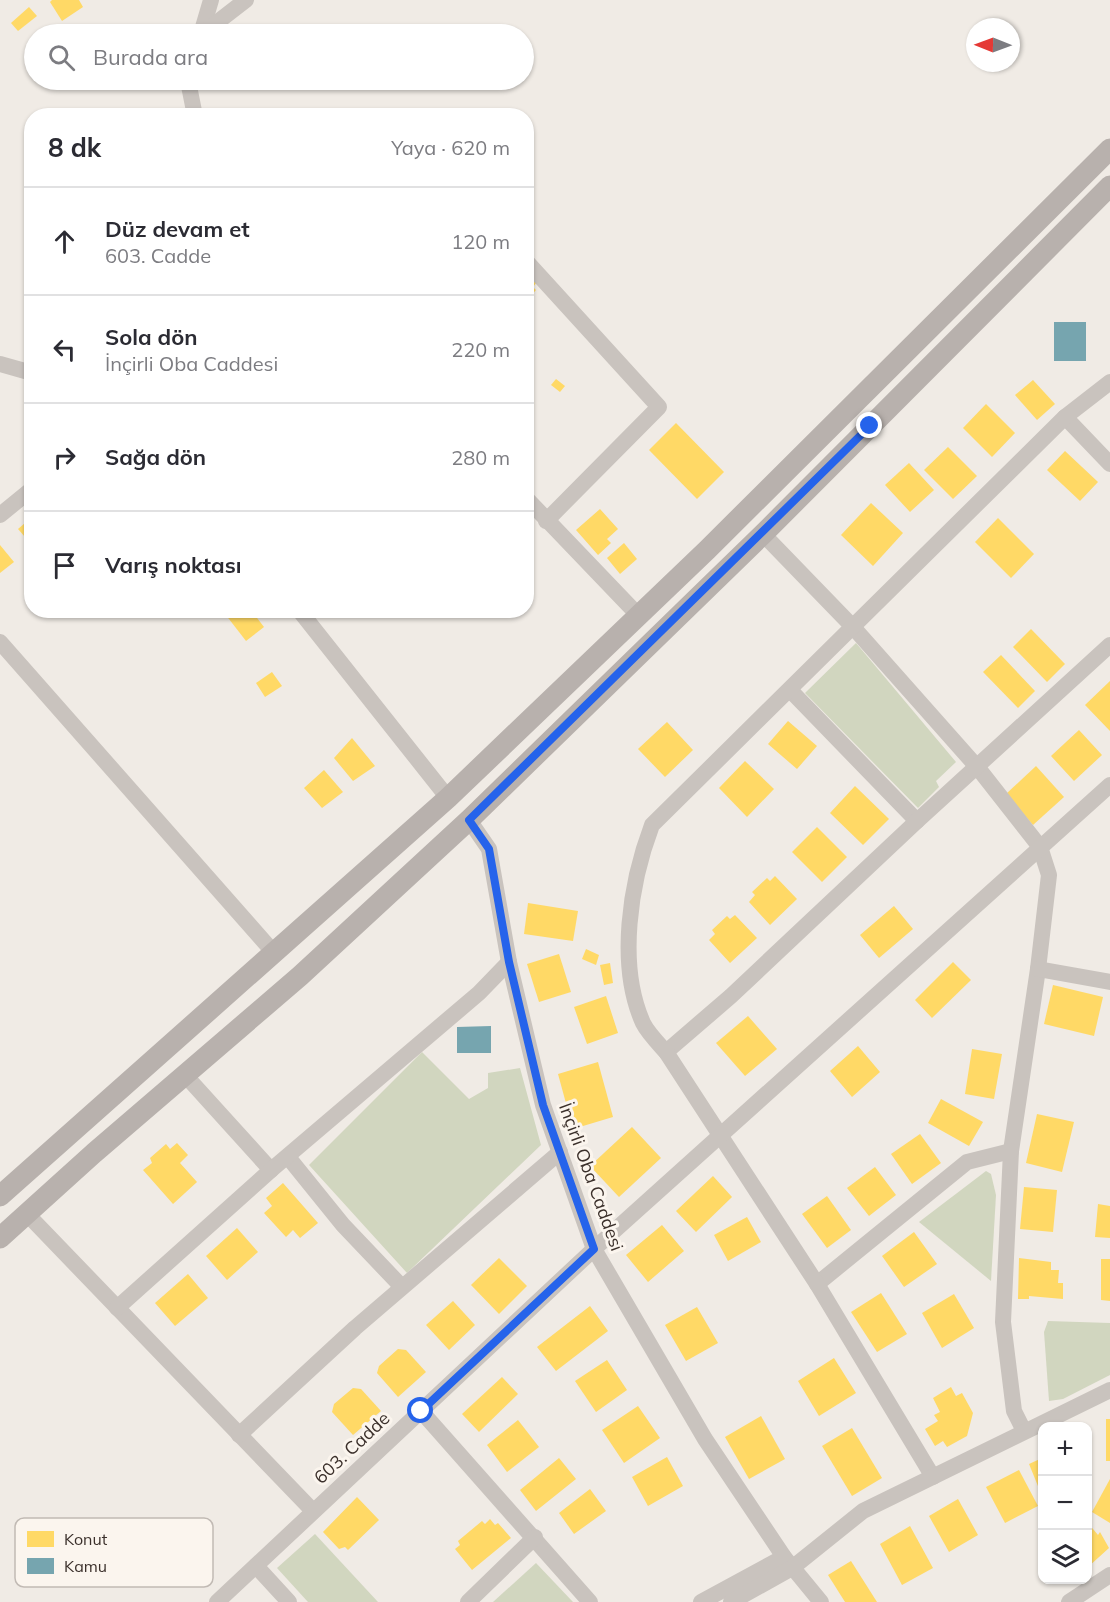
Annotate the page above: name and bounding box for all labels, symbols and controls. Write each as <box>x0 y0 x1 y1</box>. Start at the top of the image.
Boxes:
north arrow <box>966 18 1020 72</box>
search box <box>24 24 534 90</box>
icon: search <box>45 41 78 74</box>
text: Burada ara <box>93 43 208 71</box>
text: 8 dk <box>48 131 101 164</box>
text: Yaya · 620 m <box>391 135 510 160</box>
text: Düz devam et <box>105 215 250 243</box>
icon: ahead <box>48 225 81 258</box>
text: 120 m <box>451 229 510 254</box>
text: 603. Cadde <box>105 243 211 268</box>
text: Sola dön <box>105 323 198 351</box>
icon: left <box>48 333 81 366</box>
text: 220 m <box>451 337 510 362</box>
text: İnçirli Oba Caddesi <box>105 351 278 376</box>
route end <box>856 412 882 438</box>
icon: right <box>48 441 81 474</box>
text: Sağa dön <box>105 443 206 471</box>
text: 280 m <box>451 445 510 470</box>
icon: arrive <box>48 549 81 582</box>
text: Varış noktası <box>105 551 241 579</box>
street label: İnçirli Oba Caddesi <box>554 1100 629 1254</box>
route start <box>407 1397 433 1423</box>
street label: 603. Cadde <box>309 1407 394 1489</box>
map controls <box>1038 1422 1092 1584</box>
button: + <box>1038 1422 1092 1476</box>
button: − <box>1038 1476 1092 1530</box>
legend <box>15 1518 213 1587</box>
text: Konut <box>64 1529 108 1549</box>
button: layers <box>1038 1530 1092 1584</box>
text: Kamu <box>64 1556 107 1576</box>

